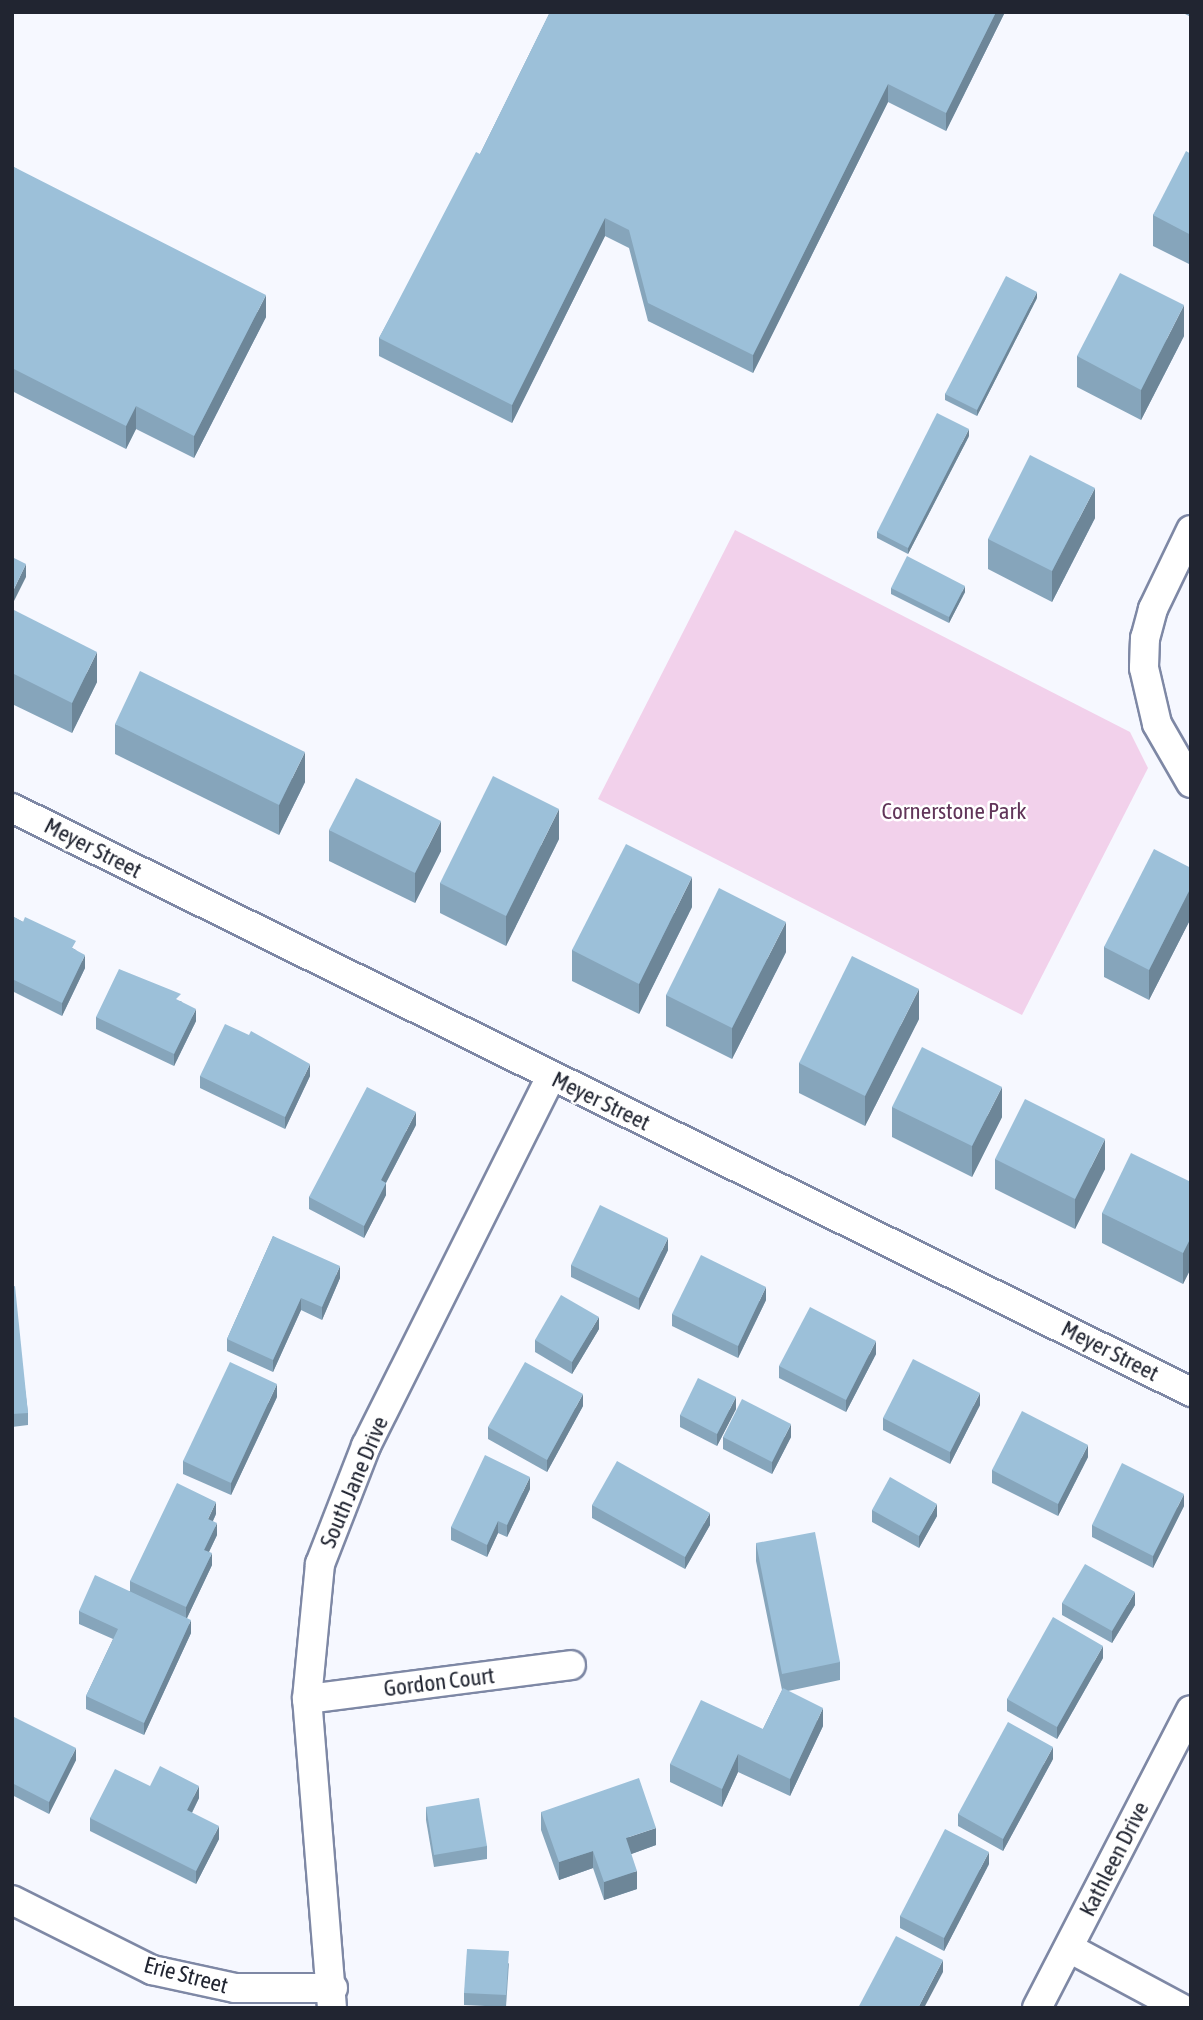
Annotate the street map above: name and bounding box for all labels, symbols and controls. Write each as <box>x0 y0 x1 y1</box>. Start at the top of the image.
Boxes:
park label: Cornerstone Park <box>882 797 1026 825</box>
street label: Meyer Street <box>40 812 146 884</box>
street label: Meyer Street <box>547 1065 655 1137</box>
street label: Meyer Street <box>1057 1315 1163 1387</box>
street label: South Jane Drive <box>314 1412 394 1552</box>
street label: Gordon Court <box>382 1662 496 1702</box>
street label: Kathleen Drive <box>1073 1797 1155 1921</box>
street label: Erie Street <box>141 1951 231 1999</box>

